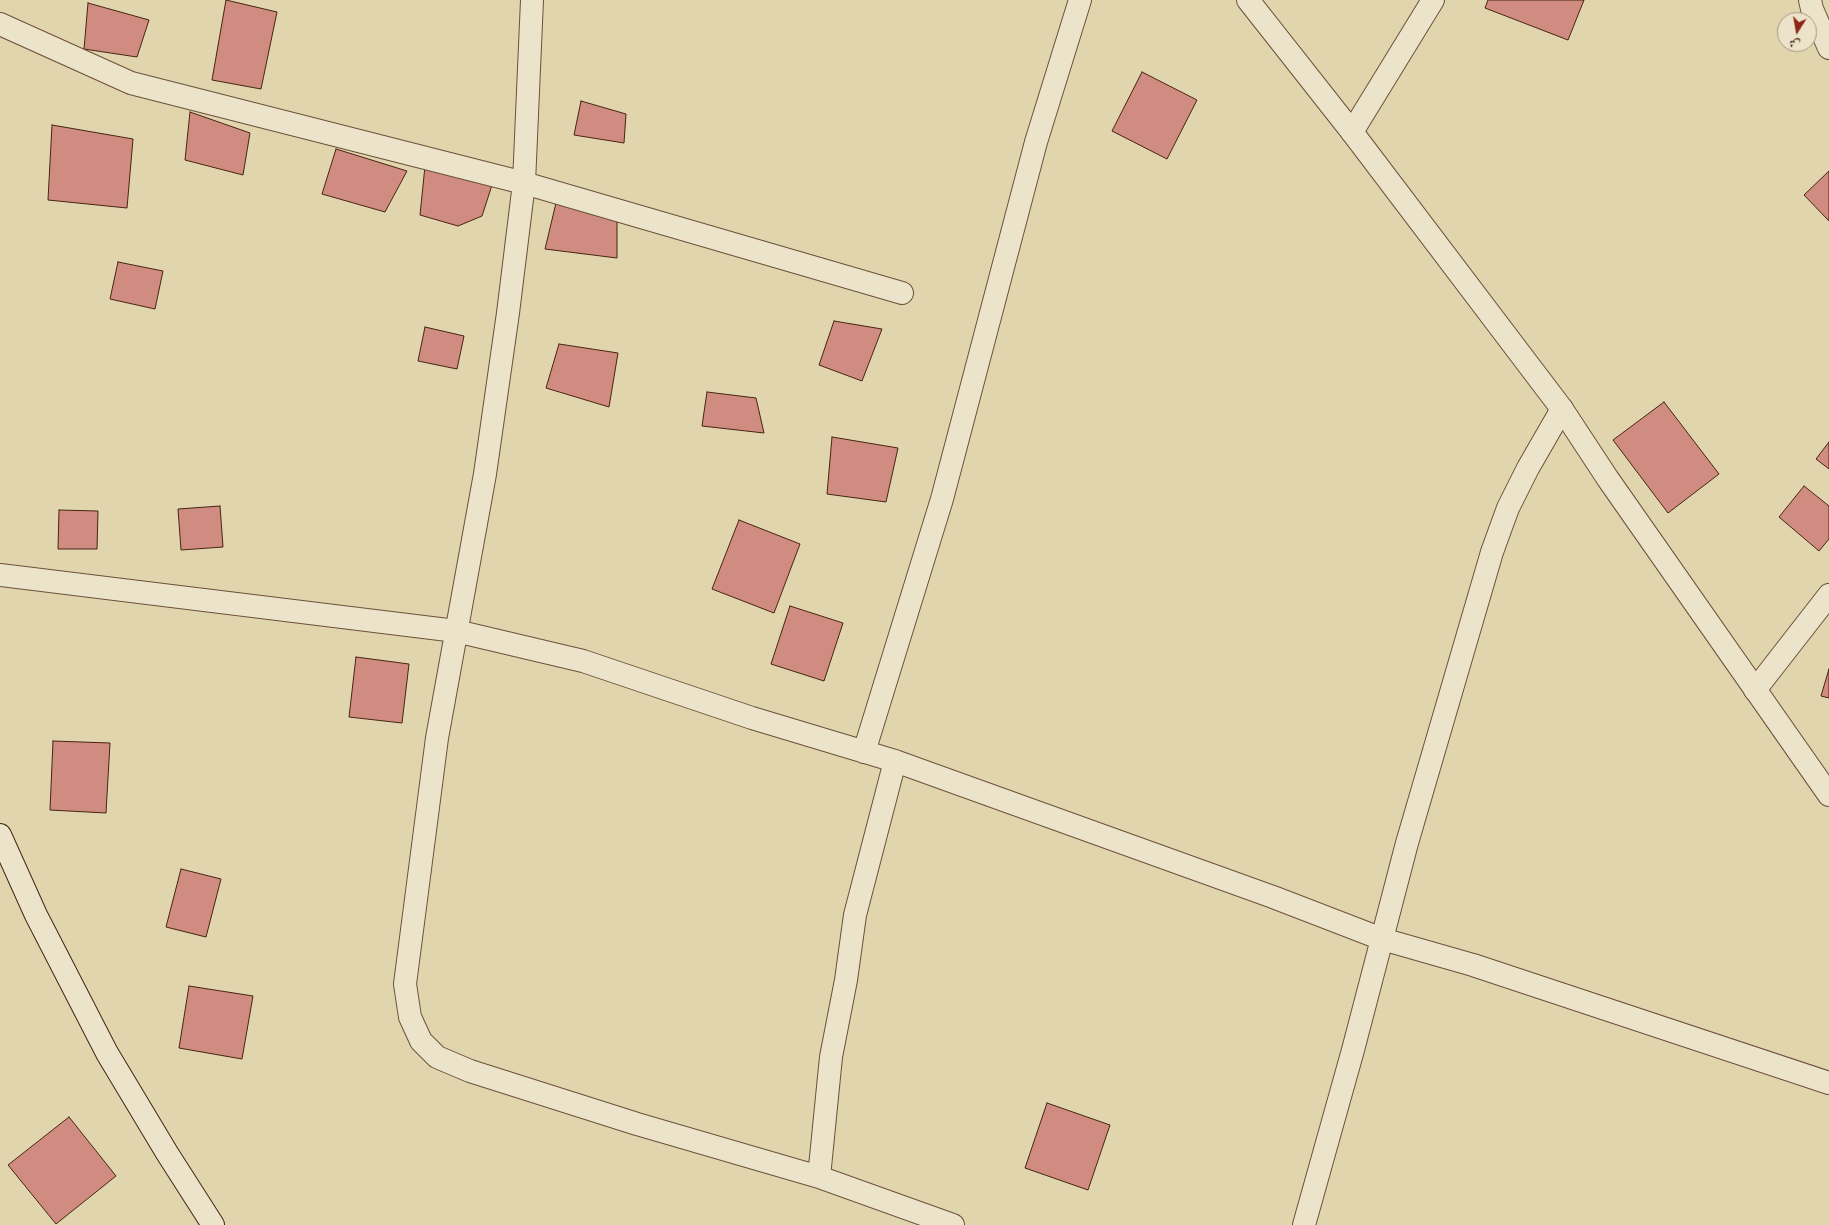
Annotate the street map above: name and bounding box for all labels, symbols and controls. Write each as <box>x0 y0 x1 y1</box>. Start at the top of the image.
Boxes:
north arrow <box>1777 12 1817 52</box>
text: ش <box>1788 35 1802 51</box>

